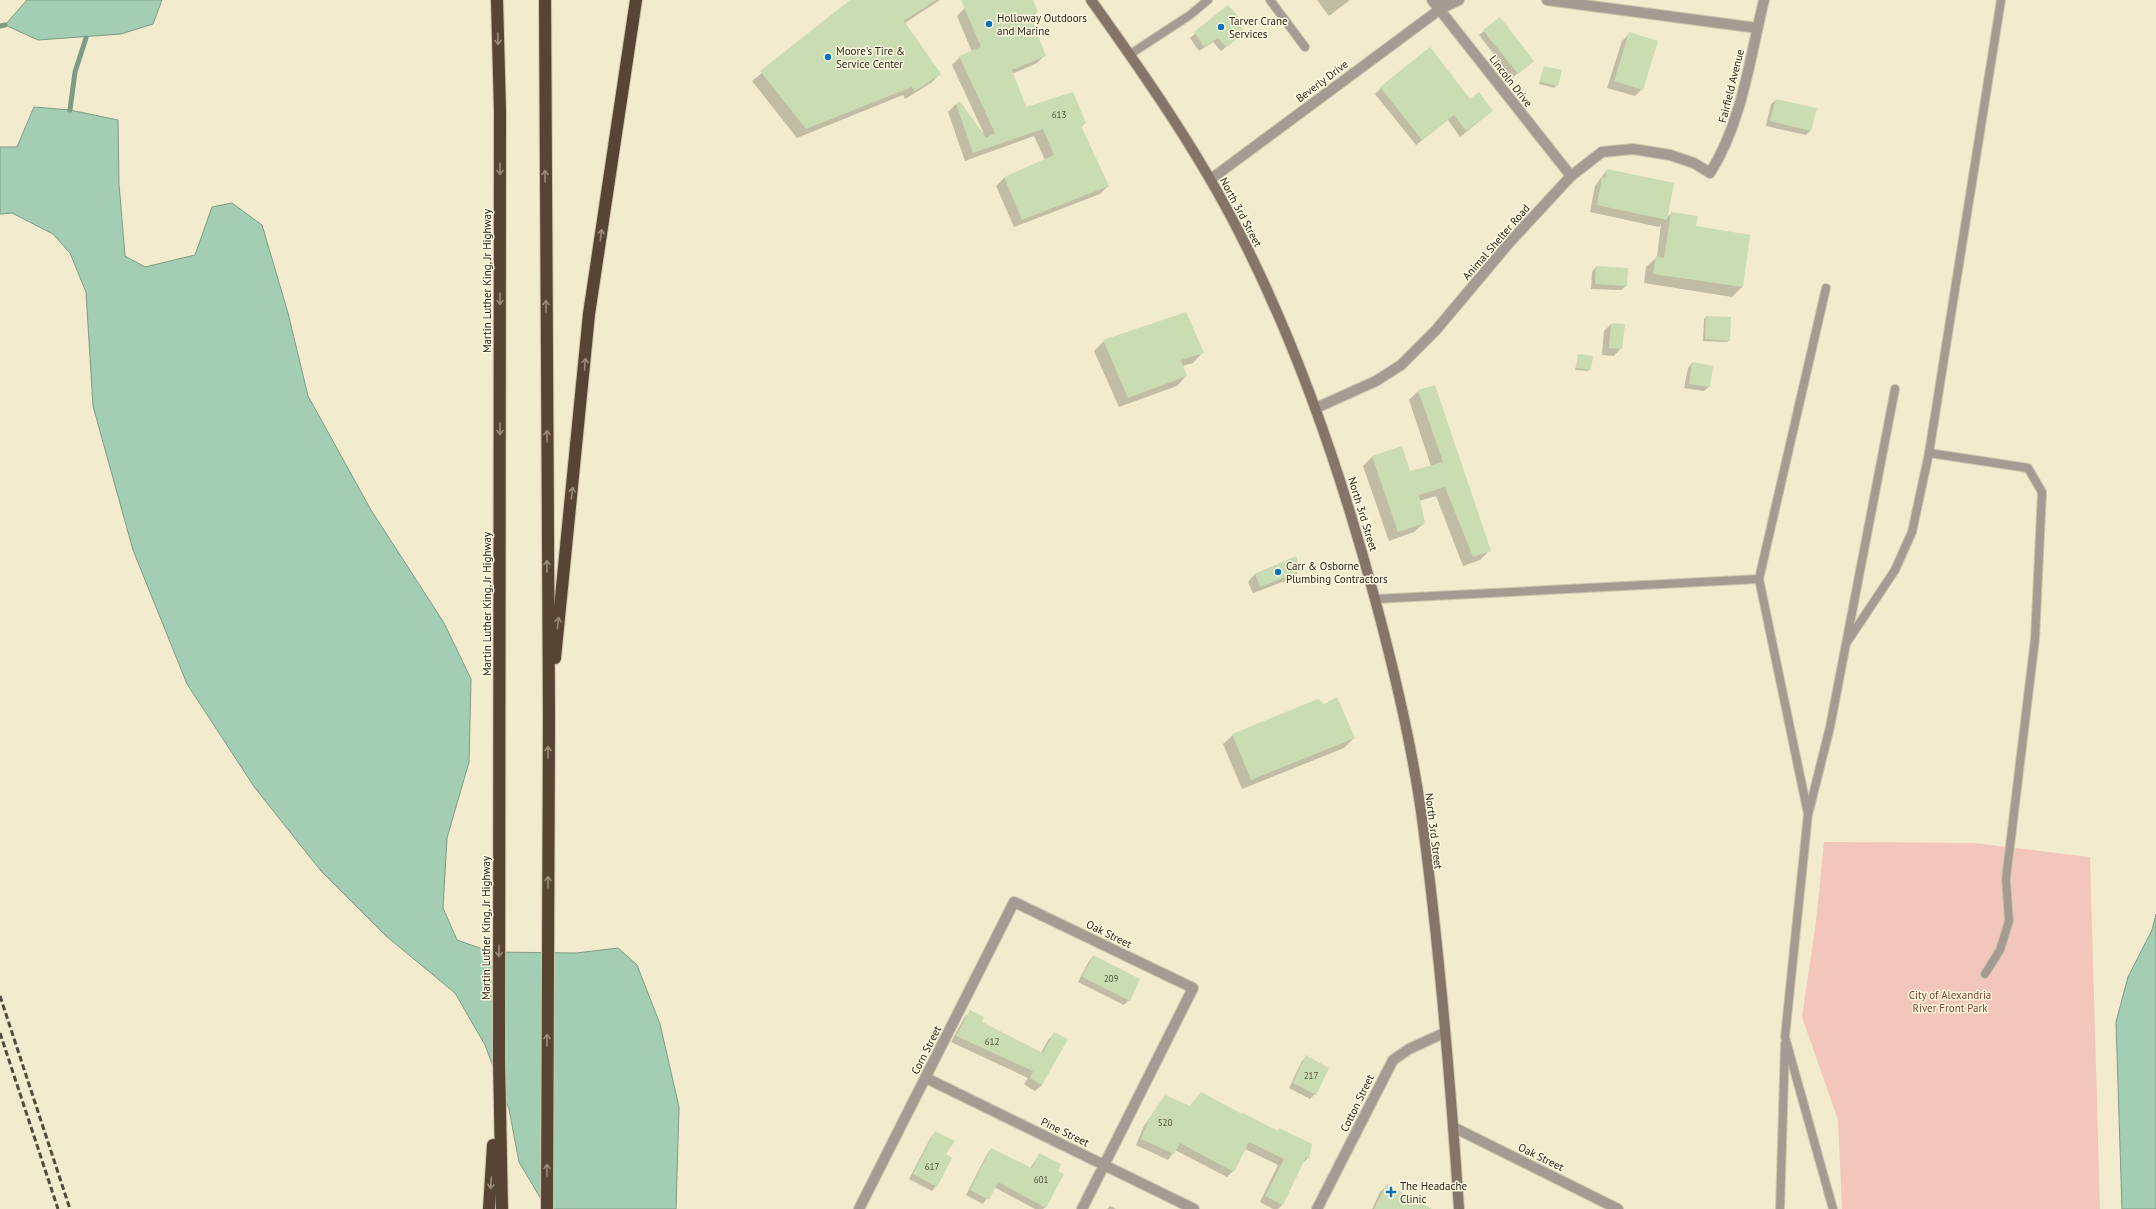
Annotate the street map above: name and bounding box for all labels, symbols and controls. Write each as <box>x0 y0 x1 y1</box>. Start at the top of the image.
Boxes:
place label: Holloway Outdoors and Marine <box>997 11 1087 38</box>
place label: Tarver Crane Services <box>1229 14 1288 41</box>
marker: Holloway Outdoors and Marine <box>984 19 994 29</box>
marker: Tarver Crane Services <box>1216 22 1226 32</box>
one-way arrow <box>494 32 502 45</box>
place label: Moore's Tire & Service Center <box>836 44 905 71</box>
street label: Fairfield Avenue <box>1715 47 1747 124</box>
marker: Moore's Tire & Service Center <box>823 52 833 62</box>
street label: Lincoln Drive <box>1486 52 1536 110</box>
street label: Beverly Drive <box>1293 57 1351 105</box>
house number: 613 <box>1052 109 1066 120</box>
one-way arrow <box>496 162 504 175</box>
one-way arrow <box>541 170 549 183</box>
street label: North 3rd Street <box>1217 175 1265 249</box>
street label: Animal Shelter Road <box>1459 201 1533 283</box>
street label: Martin Luther King, Jr Highway <box>480 208 494 353</box>
one-way arrow <box>597 229 605 242</box>
one-way arrow <box>496 292 504 305</box>
one-way arrow <box>542 300 550 313</box>
one-way arrow <box>581 358 588 371</box>
one-way arrow <box>496 422 504 435</box>
one-way arrow <box>543 430 551 443</box>
street label: North 3rd Street <box>1345 475 1381 553</box>
one-way arrow <box>568 487 576 500</box>
street label: Martin Luther King, Jr Highway <box>480 531 494 676</box>
place label: Carr & Osborne Plumbing Contractors <box>1286 559 1388 586</box>
one-way arrow <box>544 560 551 573</box>
marker: Carr & Osborne Plumbing Contractors <box>1273 567 1283 577</box>
one-way arrow <box>555 616 562 629</box>
one-way arrow <box>544 746 552 759</box>
street label: North 3rd Street <box>1422 792 1446 870</box>
street label: Martin Luther King, Jr Highway <box>479 855 493 1000</box>
one-way arrow <box>544 876 552 889</box>
street label: Oak Street <box>1084 917 1134 951</box>
one-way arrow <box>495 944 503 957</box>
house number: 209 <box>1104 973 1118 984</box>
park label: City of Alexandria River Front Park <box>1909 988 1991 1015</box>
street label: Corn Street <box>908 1023 944 1077</box>
one-way arrow <box>543 1034 551 1047</box>
house number: 612 <box>985 1036 999 1047</box>
house number: 217 <box>1304 1070 1318 1081</box>
street label: Cotton Street <box>1337 1072 1377 1134</box>
street label: Pine Street <box>1039 1114 1092 1150</box>
house number: 520 <box>1158 1117 1172 1128</box>
street label: Oak Street <box>1516 1140 1566 1174</box>
house number: 617 <box>925 1161 939 1172</box>
one-way arrow <box>543 1164 551 1177</box>
house number: 601 <box>1034 1174 1048 1185</box>
one-way arrow <box>487 1176 494 1189</box>
place label: The Headache Clinic <box>1400 1179 1467 1206</box>
marker: The Headache Clinic <box>1385 1186 1397 1198</box>

